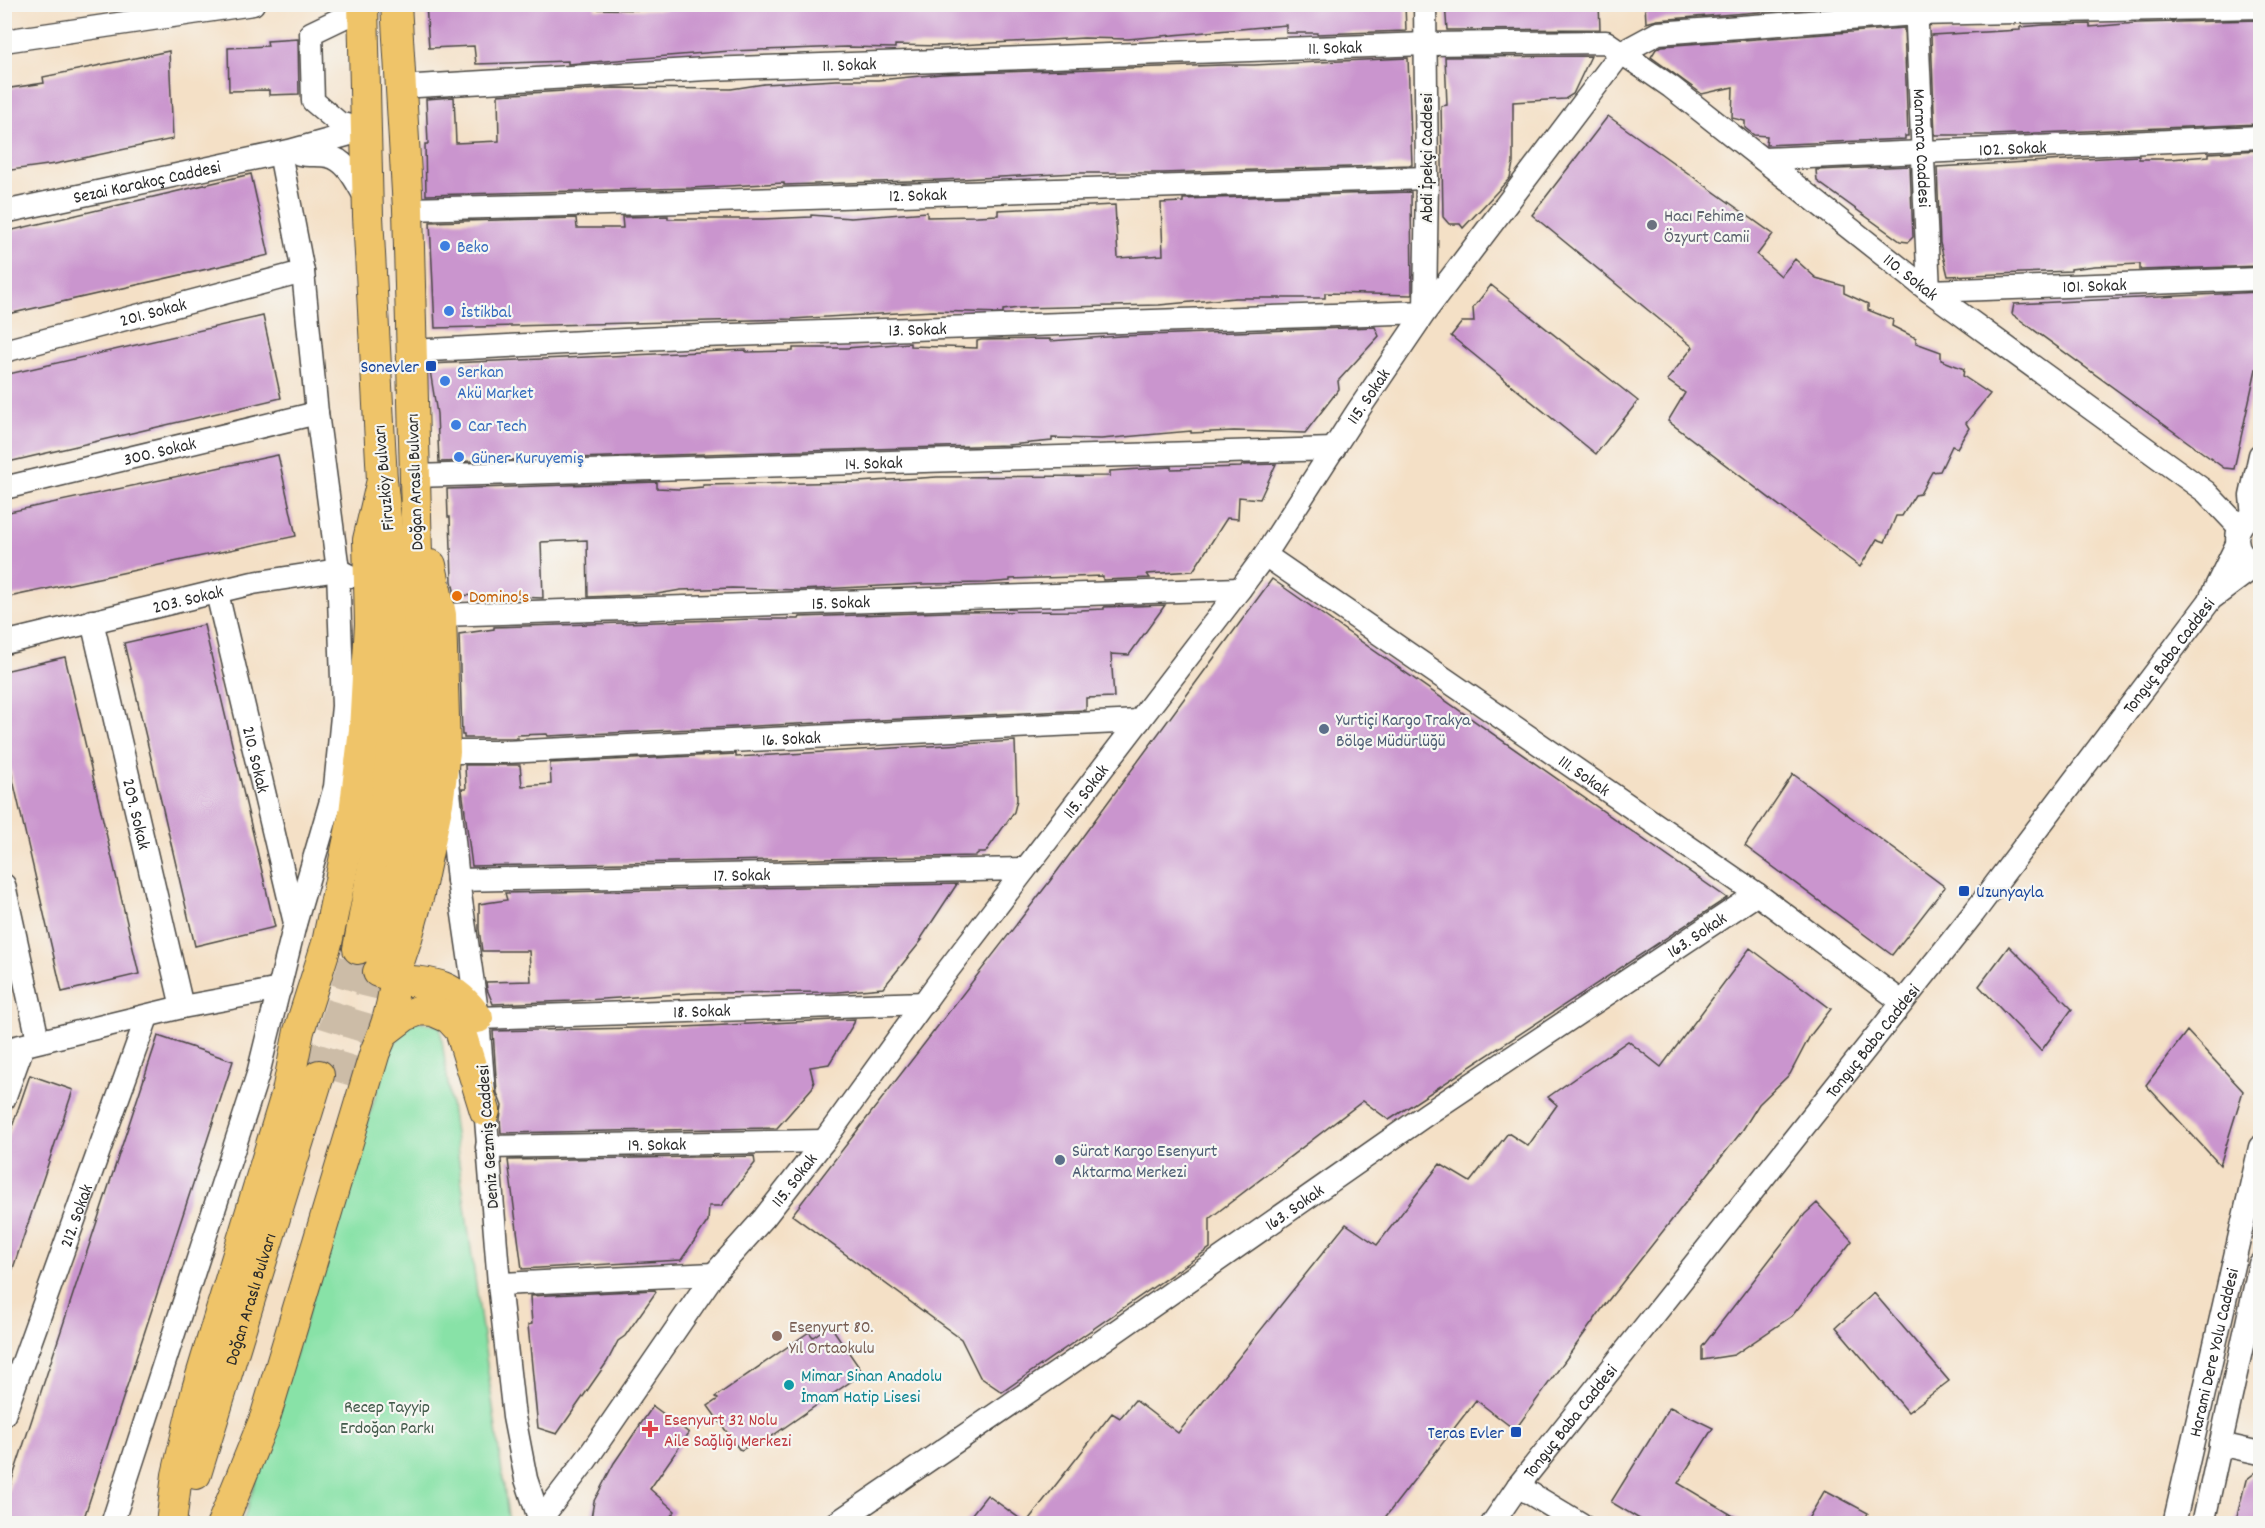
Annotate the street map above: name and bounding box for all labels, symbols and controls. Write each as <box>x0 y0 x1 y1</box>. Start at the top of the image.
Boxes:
street label: 11. Sokak <box>1308 36 1363 63</box>
street label: 11. Sokak <box>822 53 877 80</box>
street label: Marmara Caddesi <box>1905 88 1935 208</box>
street label: Abdi İpekçi Caddesi <box>1416 93 1441 223</box>
street label: 102. Sokak <box>1978 136 2047 164</box>
street label: Sezai Karakoç Caddesi <box>71 156 223 212</box>
street label: 12. Sokak <box>888 184 947 210</box>
place label: Hacı Fehime Özyurt Camii <box>1664 205 1749 251</box>
marker: Hacı Fehime Özyurt Camii <box>1645 218 1659 232</box>
place label: Beko <box>457 236 489 261</box>
marker: Beko <box>438 239 452 253</box>
street label: 110. Sokak <box>1877 249 1942 308</box>
street label: 101. Sokak <box>2062 274 2127 301</box>
street label: 201. Sokak <box>117 293 190 335</box>
place label: İstikbal <box>461 301 512 326</box>
marker: İstikbal <box>442 304 456 318</box>
street label: 13. Sokak <box>888 318 947 345</box>
place label: Sonevler <box>360 356 419 381</box>
marker: Sonevler <box>424 359 438 373</box>
place label: Serkan Akü Market <box>457 361 534 407</box>
street label: 115. Sokak <box>1342 364 1398 430</box>
marker: Serkan Akü Market <box>438 374 452 388</box>
street label: Doğan Araslı Bulvarı <box>402 413 431 551</box>
place label: Car Tech <box>468 415 527 440</box>
marker: Car Tech <box>449 418 463 432</box>
street label: Firuzköy Bulvarı <box>368 424 403 532</box>
street label: 300. Sokak <box>121 432 199 474</box>
place label: Güner Kuruyemiş <box>471 447 584 472</box>
marker: Güner Kuruyemiş <box>452 450 466 464</box>
street label: 14. Sokak <box>845 452 903 478</box>
street label: 203. Sokak <box>150 581 226 622</box>
place label: Domino's <box>469 586 529 611</box>
marker: Domino's <box>450 589 464 603</box>
street label: 15. Sokak <box>811 591 871 618</box>
street label: Tonguç Baba Caddesi <box>2118 594 2222 720</box>
place label: Yurtiçi Kargo Trakya Bölge Müdürlüğü <box>1336 709 1471 755</box>
marker: Yurtiçi Kargo Trakya Bölge Müdürlüğü <box>1317 722 1331 736</box>
street label: 210. Sokak <box>234 724 274 796</box>
street label: 16. Sokak <box>761 727 822 754</box>
street label: 111. Sokak <box>1552 750 1614 804</box>
street label: 115. Sokak <box>1058 760 1116 825</box>
street label: 209. Sokak <box>114 776 155 852</box>
street label: 17. Sokak <box>713 864 771 890</box>
place label: Uzunyayla <box>1976 881 2044 906</box>
marker: Uzunyayla <box>1957 884 1971 898</box>
street label: 163. Sokak <box>1663 907 1733 965</box>
street label: Tonguç Baba Caddesi <box>1821 980 1927 1105</box>
street label: 18. Sokak <box>673 1000 731 1026</box>
street label: Deniz Gezmiş Caddesi <box>472 1064 507 1210</box>
street label: 19. Sokak <box>628 1133 687 1159</box>
place label: Sürat Kargo Esenyurt Aktarma Merkezi <box>1072 1140 1218 1186</box>
street label: 115. Sokak <box>767 1149 825 1214</box>
marker: Sürat Kargo Esenyurt Aktarma Merkezi <box>1053 1153 1067 1167</box>
street label: 163. Sokak <box>1261 1179 1330 1238</box>
street label: 212. Sokak <box>55 1181 101 1252</box>
street label: Doğan Araslı Bulvarı <box>220 1231 284 1369</box>
street label: Harami Dere Yolu Caddesi <box>2184 1266 2247 1440</box>
place label: Esenyurt 80. Yıl Ortaokulu <box>789 1316 875 1362</box>
marker: Esenyurt 80. Yıl Ortaokulu <box>770 1329 784 1343</box>
street label: Tonguç Baba Caddesi <box>1518 1360 1625 1485</box>
place label: Mimar Sinan Anadolu İmam Hatip Lisesi <box>801 1365 942 1411</box>
marker: Mimar Sinan Anadolu İmam Hatip Lisesi <box>782 1378 796 1392</box>
park label: Recep Tayyip Erdoğan Parkı <box>340 1396 434 1442</box>
place label: Esenyurt 32 Nolu Aile Sağlığı Merkezi <box>664 1409 791 1455</box>
marker: Esenyurt 32 Nolu Aile Sağlığı Merkezi <box>641 1420 659 1438</box>
place label: Teras Evler <box>1428 1422 1504 1447</box>
marker: Teras Evler <box>1509 1425 1523 1439</box>

